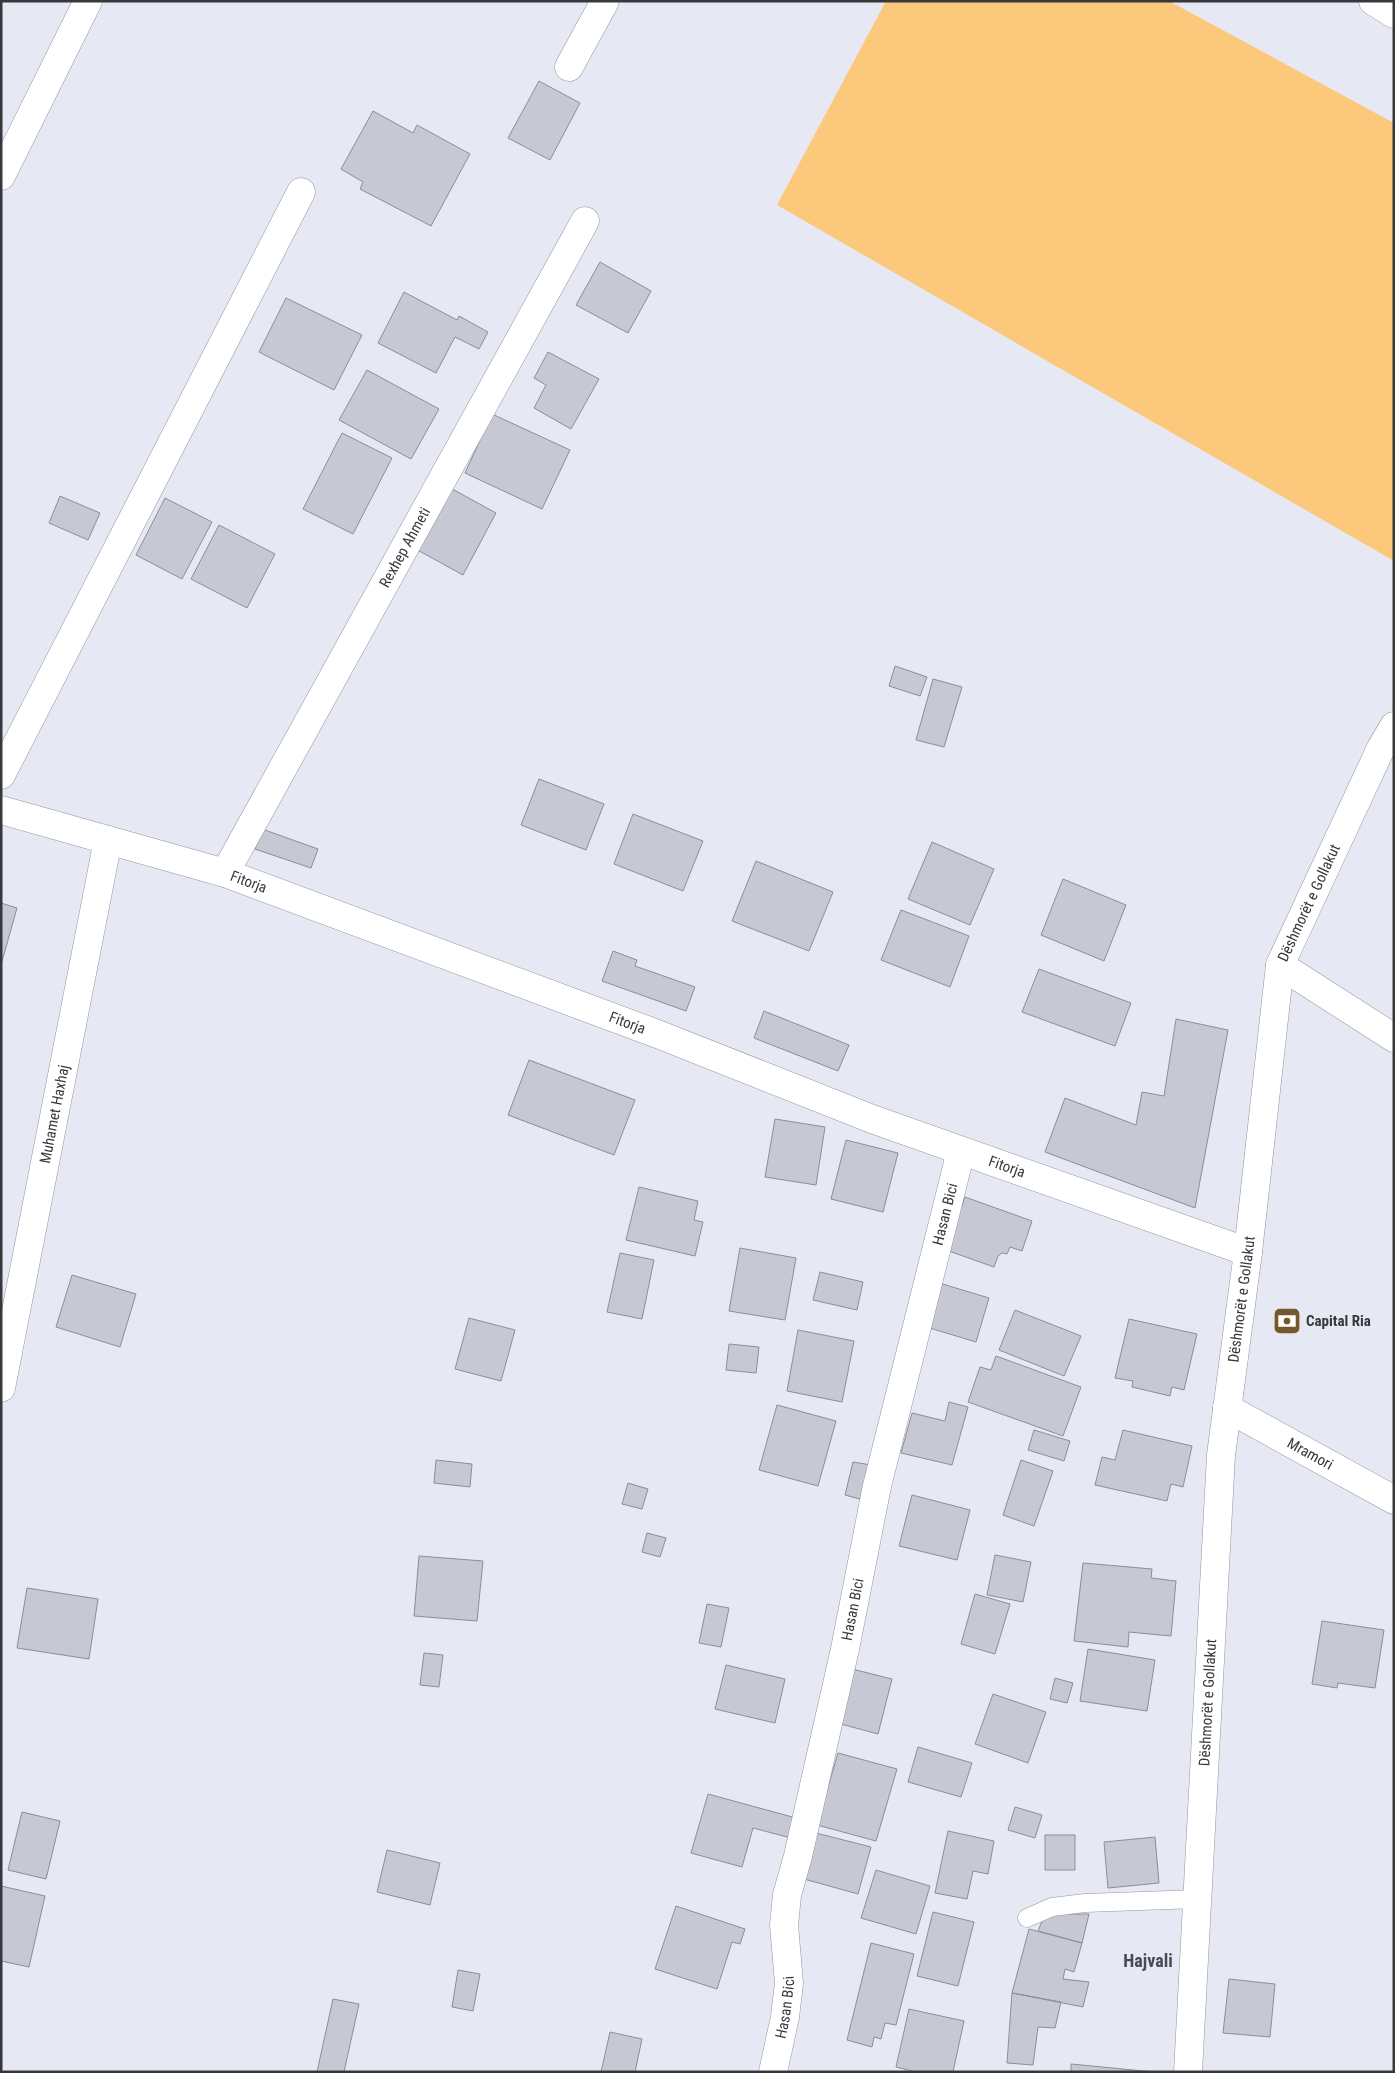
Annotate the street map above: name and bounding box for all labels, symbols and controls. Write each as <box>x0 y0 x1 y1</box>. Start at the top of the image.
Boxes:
street label: Rexhep Ahmeti <box>375 504 434 591</box>
street label: Dëshmorët e Gollakut <box>1274 841 1344 964</box>
street label: Fitorja <box>228 867 269 897</box>
street label: Fitorja <box>607 1008 648 1038</box>
street label: Muhamet Haxhaj <box>36 1063 73 1165</box>
street label: Fitorja <box>986 1152 1028 1181</box>
street label: Hasan Bici <box>929 1181 962 1247</box>
street label: Dëshmorët e Gollakut <box>1224 1235 1259 1364</box>
bank icon: Capital Ria <box>1272 1306 1302 1336</box>
place label: Capital Ria <box>1306 1312 1371 1330</box>
street label: Mramori <box>1284 1434 1336 1474</box>
street label: Hasan Bici <box>838 1577 868 1642</box>
street label: Dëshmorët e Gollakut <box>1195 1638 1220 1767</box>
district label: Hajvali <box>1123 1950 1173 1971</box>
street label: Hasan Bici <box>772 1975 798 2040</box>

